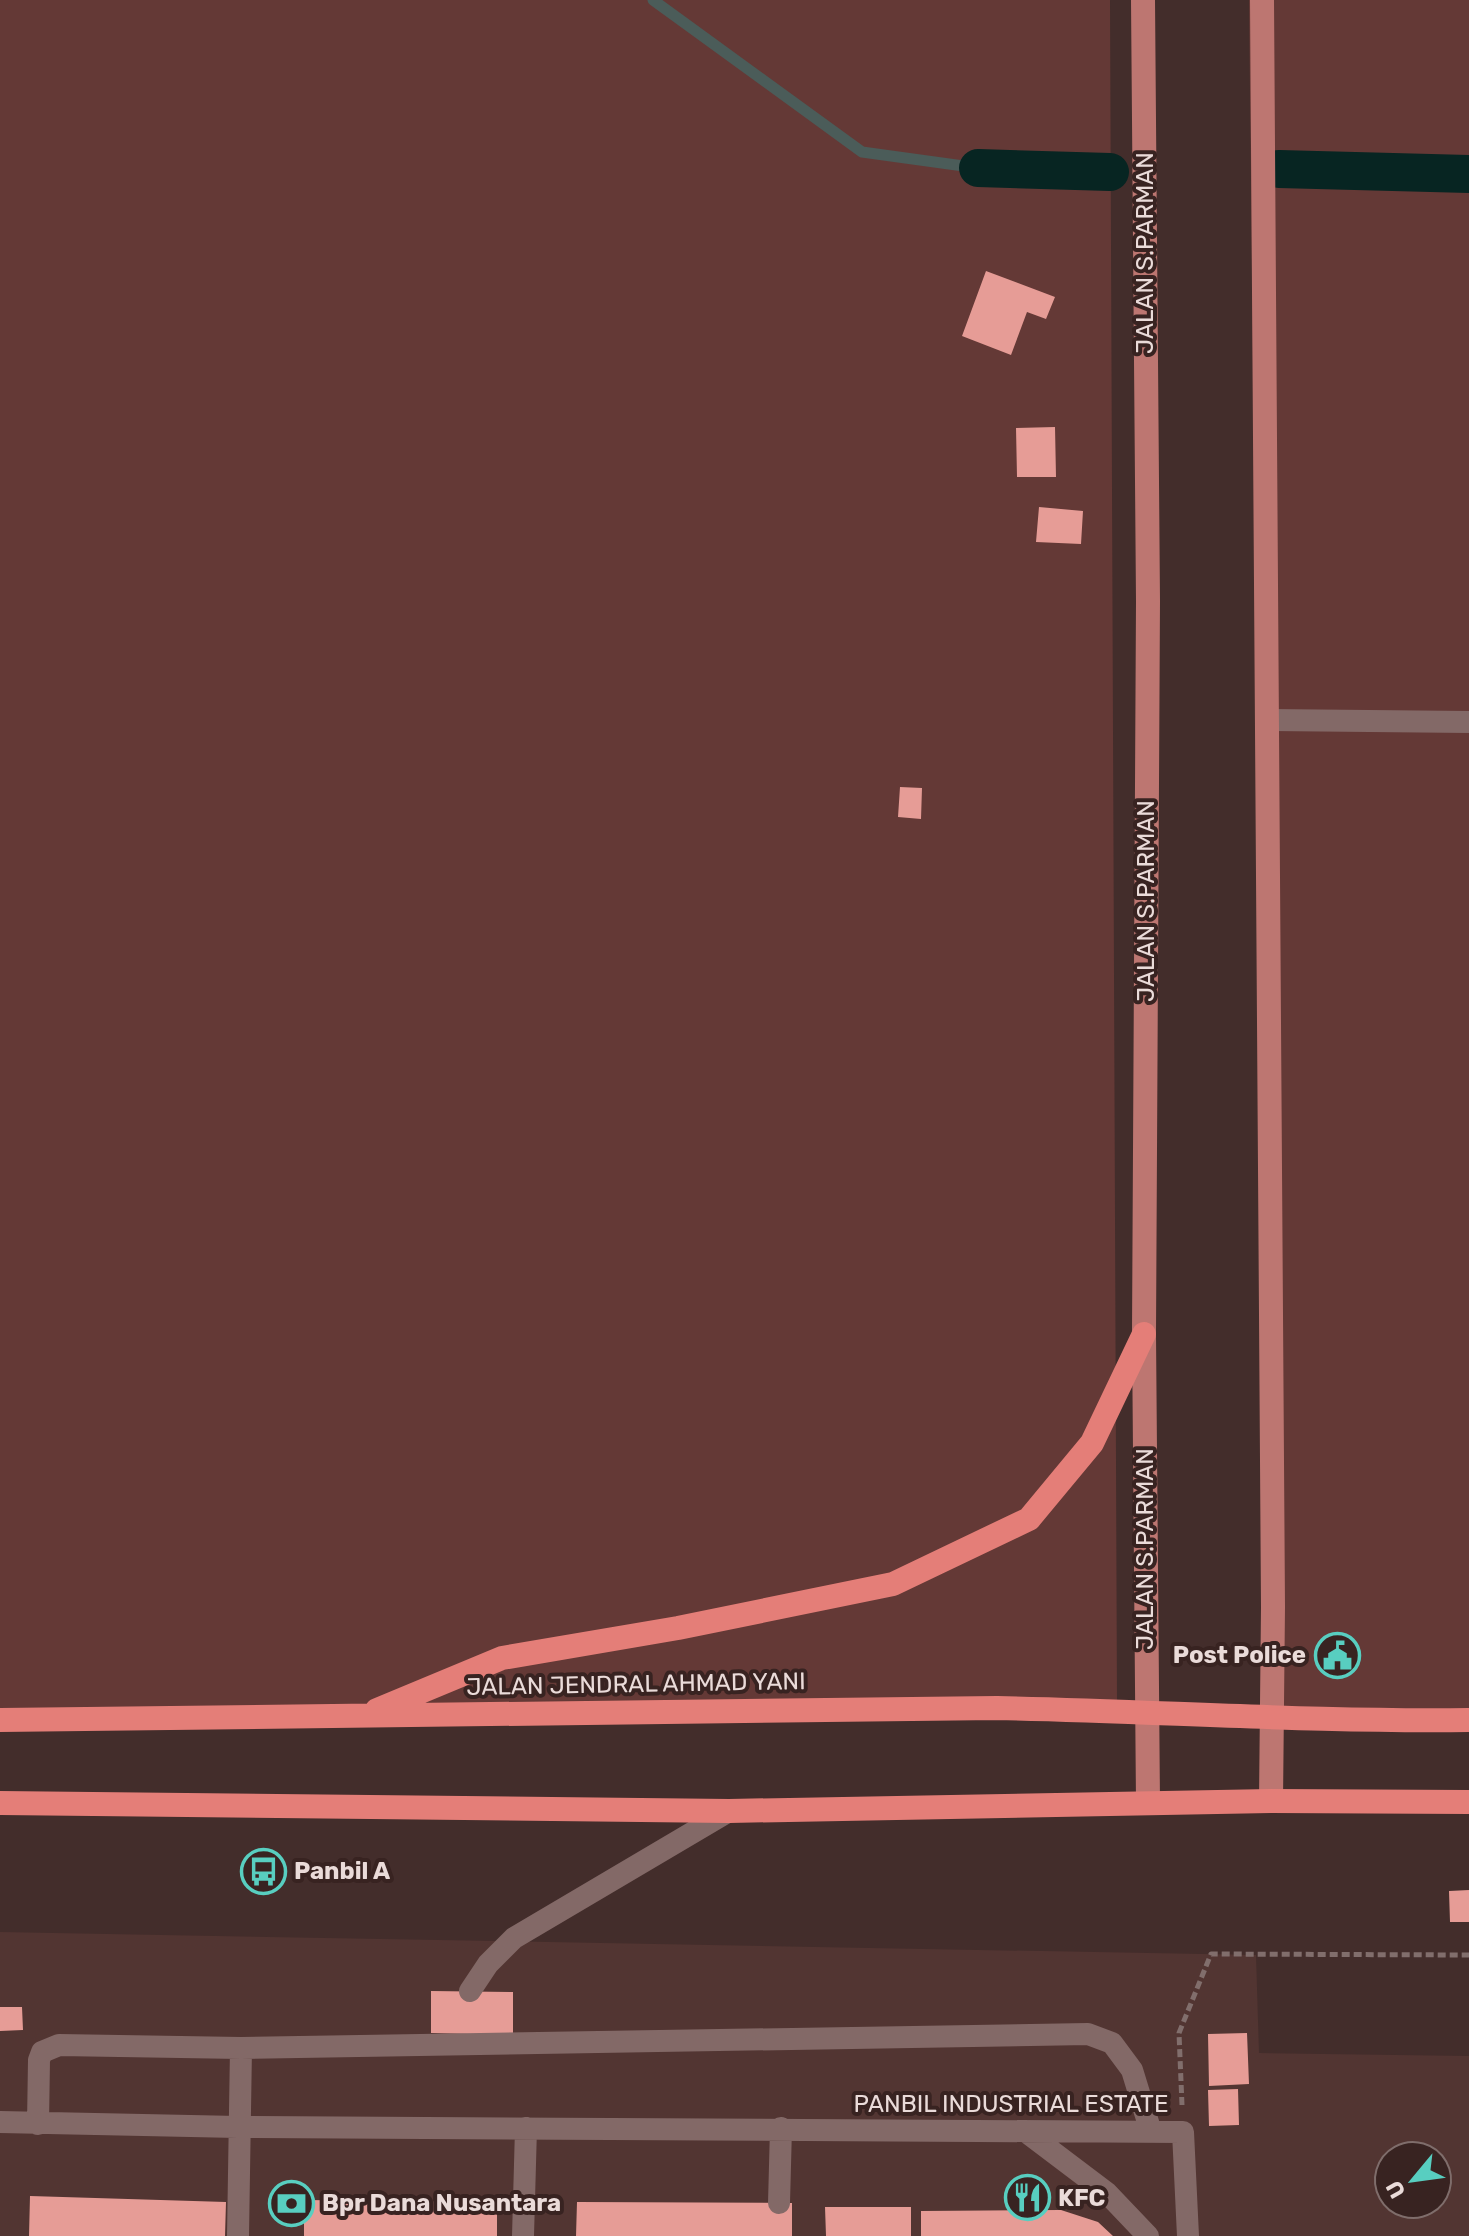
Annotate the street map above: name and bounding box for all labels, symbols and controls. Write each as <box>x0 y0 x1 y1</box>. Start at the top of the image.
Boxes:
street label: JALAN S.PARMAN <box>1131 152 1159 354</box>
street label: JALAN S.PARMAN <box>1132 800 1160 1002</box>
street label: JALAN S.PARMAN <box>1131 1448 1159 1650</box>
public building icon: Post Police <box>1313 1631 1361 1679</box>
place label: Post Police <box>1173 1641 1306 1669</box>
street label: JALAN JENDRAL AHMAD YANI <box>466 1667 806 1701</box>
bus stop icon: Panbil A <box>239 1847 287 1895</box>
place label: Panbil A <box>294 1857 390 1885</box>
street label: PANBIL INDUSTRIAL ESTATE <box>853 2090 1169 2118</box>
north arrow <box>1373 2140 1453 2220</box>
restaurant icon: KFC <box>1003 2174 1051 2222</box>
text: U <box>1380 2176 1412 2203</box>
bank icon: Bpr Dana Nusantara <box>267 2179 315 2227</box>
place label: KFC <box>1058 2184 1106 2212</box>
place label: Bpr Dana Nusantara <box>322 2189 561 2217</box>

